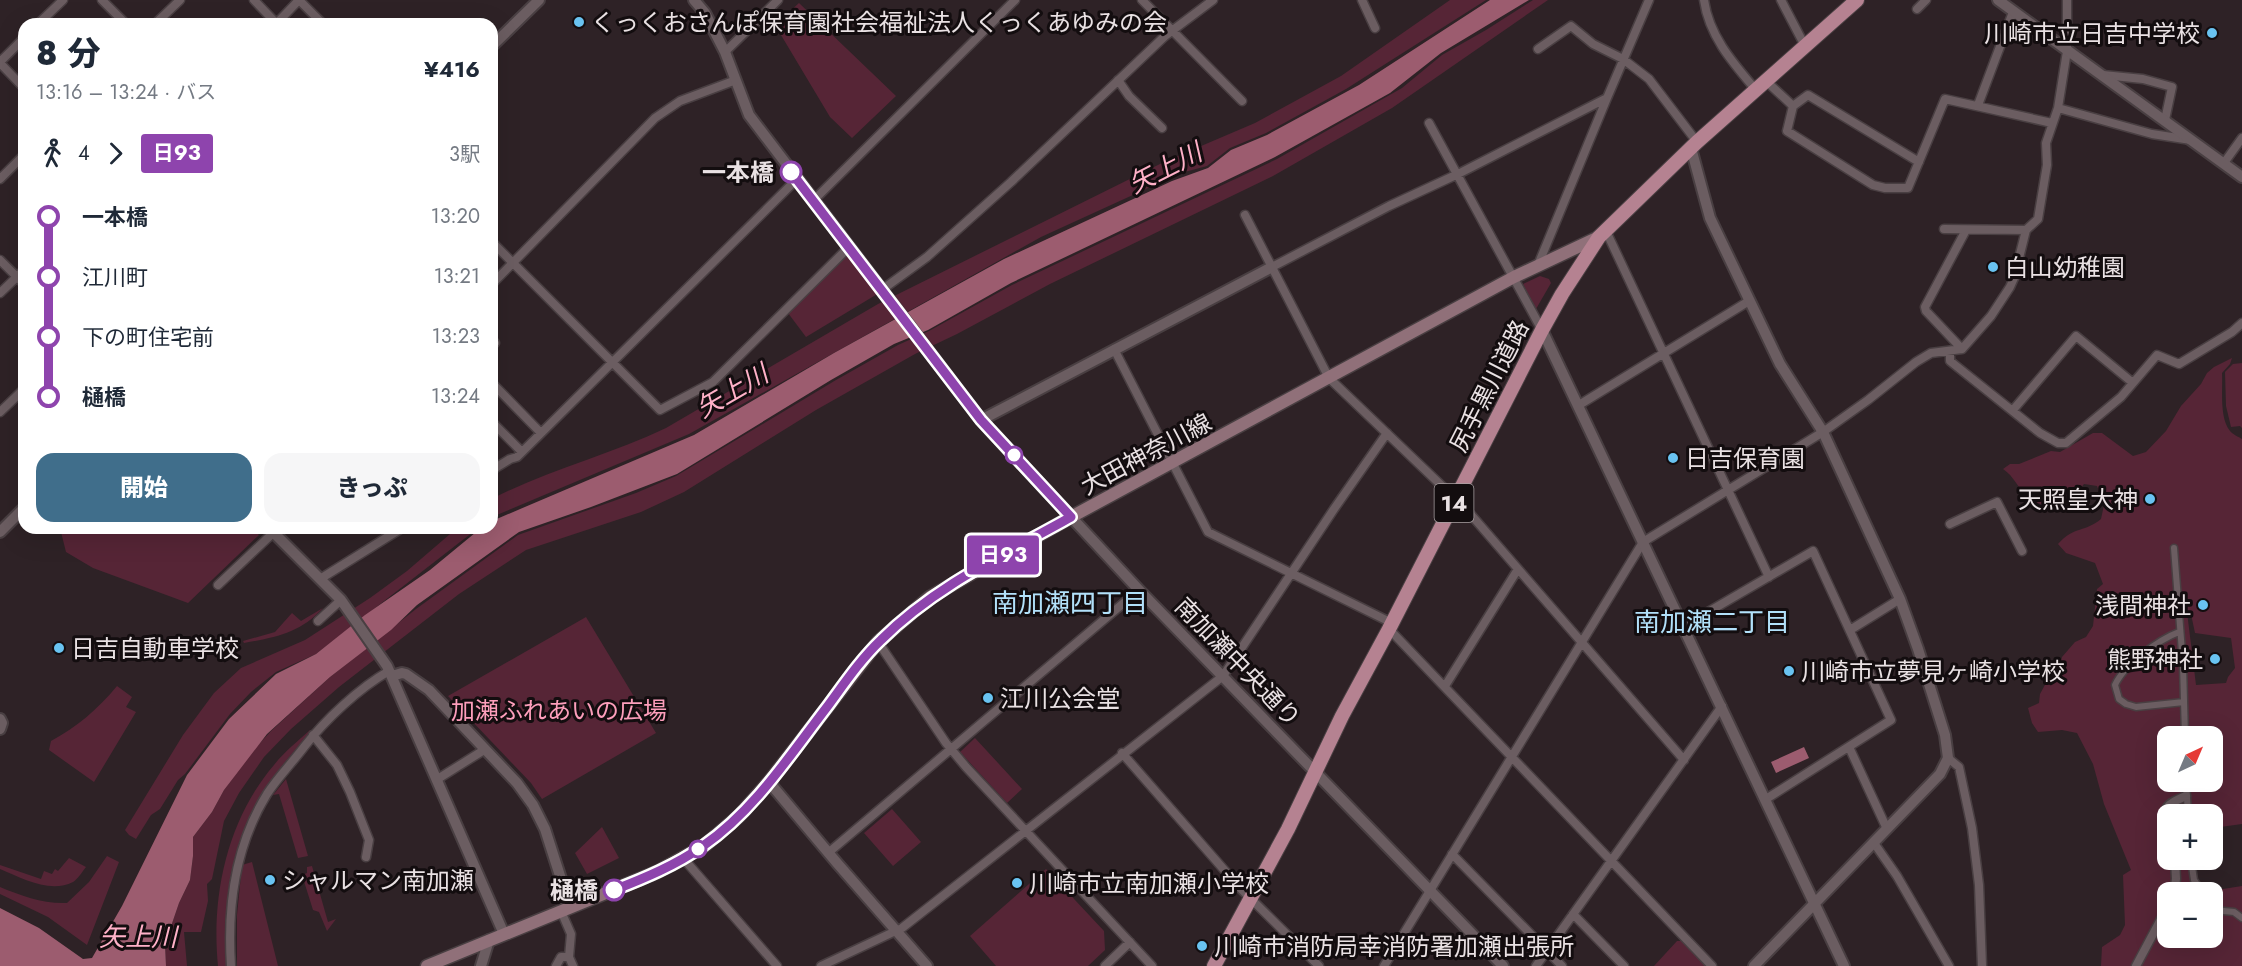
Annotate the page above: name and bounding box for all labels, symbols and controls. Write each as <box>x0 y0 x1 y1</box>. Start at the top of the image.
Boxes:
place label: くっくおさんぽ保育園社会福祉法人くっくあゆみの会 <box>591 5 1167 40</box>
marker: くっくおさんぽ保育園社会福祉法人くっくあゆみの会 <box>572 15 586 29</box>
place label: 川崎市立日吉中学校 <box>1984 16 2200 51</box>
marker: 川崎市立日吉中学校 <box>2205 26 2219 40</box>
text: 8 分 <box>36 30 100 77</box>
text: ¥416 <box>424 53 480 85</box>
text: 13:16 – 13:24 · バス <box>36 78 216 107</box>
water label: 矢上川 <box>1122 132 1211 203</box>
icon: walk <box>36 137 69 170</box>
icon: forward <box>99 137 132 170</box>
text: 日93 <box>153 138 201 168</box>
text: 4 <box>78 139 90 168</box>
text: 3駅 <box>449 140 480 169</box>
place label: 一本橋 <box>702 155 774 190</box>
marker: 一本橋 <box>780 161 802 183</box>
text: 一本橋 <box>82 201 148 233</box>
text: 13:20 <box>431 202 480 231</box>
place label: 白山幼稚園 <box>2005 250 2125 285</box>
marker: 白山幼稚園 <box>1986 260 2000 274</box>
text: 江川町 <box>82 261 148 293</box>
text: 13:21 <box>434 262 480 291</box>
street label: 尻手黒川道路 <box>1441 314 1537 458</box>
text: 下の町住宅前 <box>82 321 214 353</box>
text: 13:23 <box>432 322 480 351</box>
water label: 矢上川 <box>689 354 778 427</box>
text: 樋橋 <box>82 381 126 413</box>
text: 13:24 <box>431 382 480 411</box>
street label: 大田神奈川線 <box>1074 405 1218 503</box>
place label: 日吉保育園 <box>1685 441 1805 476</box>
unlabelled marker <box>1005 446 1023 464</box>
marker: 日吉保育園 <box>1666 451 1680 465</box>
button: 開始 <box>36 453 252 522</box>
button: きっぷ <box>264 453 480 522</box>
place label: 天照皇大神 <box>2018 482 2138 517</box>
road number: 14 <box>1434 484 1474 522</box>
marker: 天照皇大神 <box>2143 492 2157 506</box>
line badge: 日93 <box>968 536 1038 574</box>
text: 日93 <box>979 540 1027 570</box>
district label: 南加瀬四丁目 <box>992 584 1148 622</box>
place label: 浅間神社 <box>2095 588 2191 623</box>
street label: 南加瀬中央通り <box>1167 589 1309 735</box>
marker: 浅間神社 <box>2196 598 2210 612</box>
district label: 南加瀬二丁目 <box>1634 603 1790 641</box>
place label: 日吉自動車学校 <box>71 631 239 666</box>
marker: 日吉自動車学校 <box>52 641 66 655</box>
place label: 熊野神社 <box>2107 642 2203 677</box>
marker: 熊野神社 <box>2208 652 2222 666</box>
place label: 川崎市立夢見ヶ崎小学校 <box>1801 654 2065 689</box>
marker: 川崎市立夢見ヶ崎小学校 <box>1782 664 1796 678</box>
place label: 江川公会堂 <box>1000 681 1120 716</box>
marker: 江川公会堂 <box>981 691 995 705</box>
park label: 加瀬ふれあいの広場 <box>451 693 667 728</box>
north arrow <box>2157 726 2223 792</box>
map controls <box>2157 726 2223 948</box>
button: + <box>2157 804 2223 870</box>
unlabelled marker <box>689 840 707 858</box>
place label: シャルマン南加瀬 <box>282 863 474 898</box>
place label: 川崎市立南加瀬小学校 <box>1029 866 1269 901</box>
marker: シャルマン南加瀬 <box>263 873 277 887</box>
place label: 樋橋 <box>550 873 598 908</box>
marker: 川崎市立南加瀬小学校 <box>1010 876 1024 890</box>
marker: 樋橋 <box>603 879 625 901</box>
button: − <box>2157 882 2223 948</box>
water label: 矢上川 <box>99 918 180 956</box>
place label: 川崎市消防局幸消防署加瀬出張所 <box>1214 929 1574 964</box>
marker: 川崎市消防局幸消防署加瀬出張所 <box>1195 939 1209 953</box>

